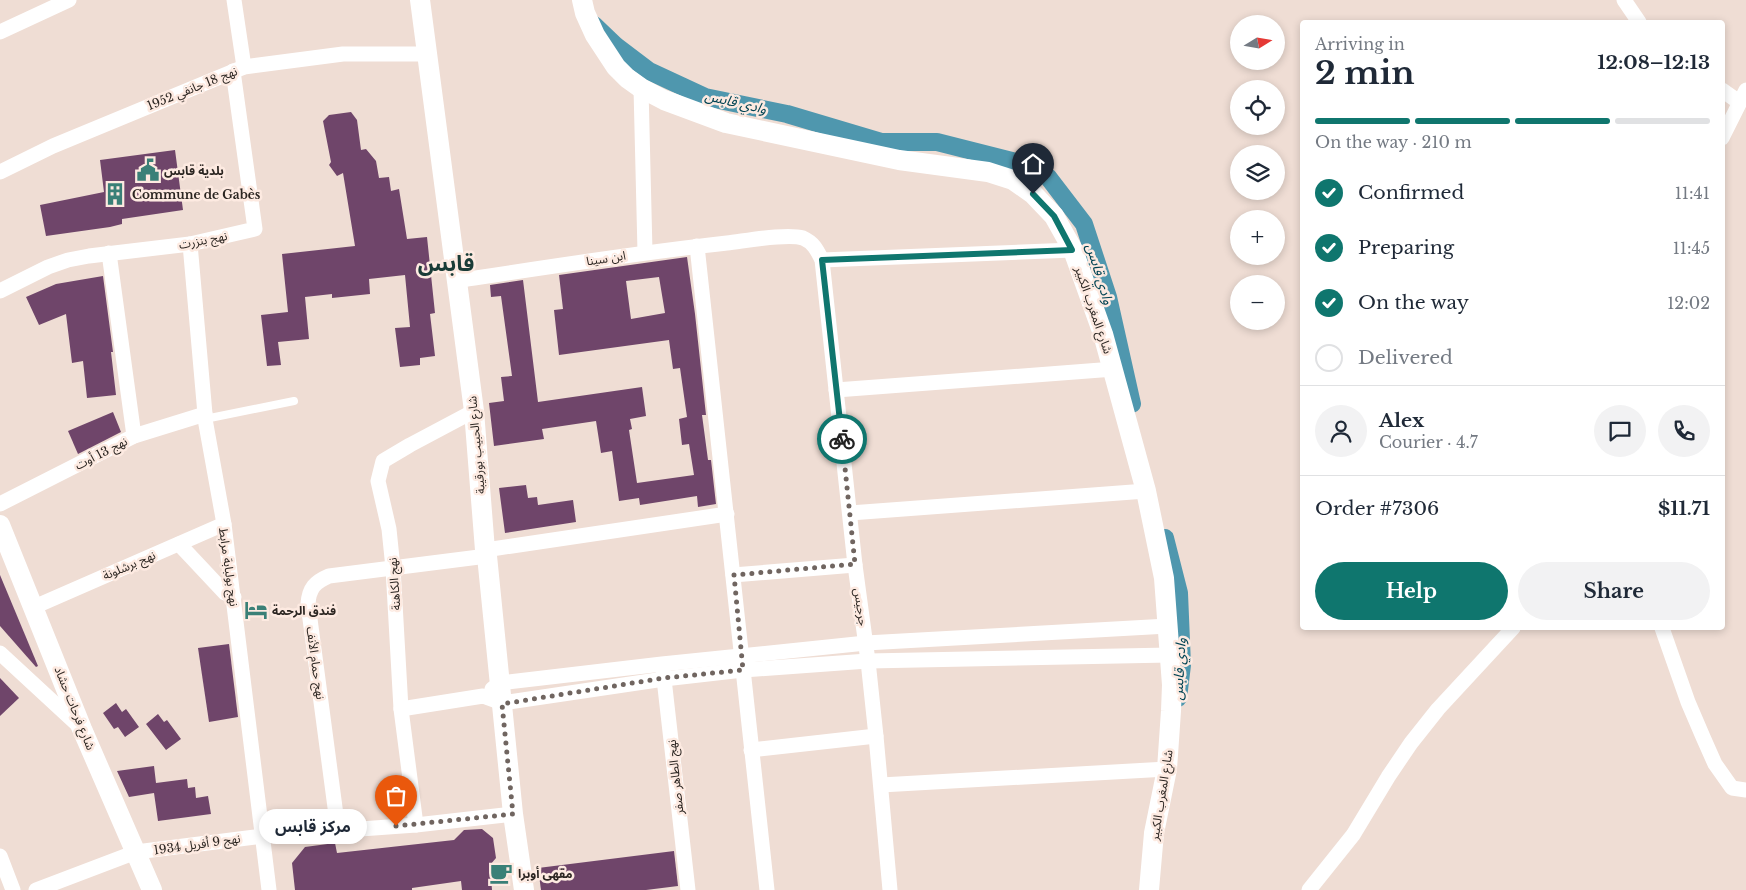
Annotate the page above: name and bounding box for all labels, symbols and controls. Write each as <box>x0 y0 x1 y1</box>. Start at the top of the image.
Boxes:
north arrow <box>1230 15 1285 70</box>
map controls <box>1230 15 1285 330</box>
text: Arriving in <box>1315 34 1405 54</box>
text: 12:08–12:13 <box>1597 51 1710 74</box>
text: 2 min <box>1315 53 1415 93</box>
street label: نهج 18 جانفي 1952 <box>145 63 240 115</box>
button: locate <box>1230 80 1285 135</box>
water label: وادي قابس <box>703 86 769 120</box>
text: On the way · 210 m <box>1315 132 1472 152</box>
pin <box>1012 143 1054 194</box>
button: layers <box>1230 145 1285 200</box>
icon: home <box>1019 150 1047 178</box>
public building icon: بلدية قابس <box>135 157 161 183</box>
place label: بلدية قابس <box>164 163 224 178</box>
icon: check <box>1315 179 1343 207</box>
building icon: Commune de Gabès <box>102 181 128 207</box>
text: Confirmed <box>1358 181 1464 204</box>
text: 11:41 <box>1675 183 1710 203</box>
place label: Commune de Gabès <box>132 187 261 202</box>
button: + <box>1230 210 1285 265</box>
street label: نهج بنزرت <box>178 228 229 254</box>
icon: check <box>1315 234 1343 262</box>
text: Preparing <box>1358 236 1454 259</box>
text: 11:45 <box>1673 238 1710 258</box>
water label: وادي قابس <box>1080 241 1118 307</box>
street label: ابن سينا <box>585 247 627 269</box>
district label: قابس <box>418 250 474 277</box>
street label: شارع المغرب الكبير <box>1070 263 1116 356</box>
button: − <box>1230 275 1285 330</box>
icon: check <box>1315 289 1343 317</box>
text: On the way <box>1358 291 1469 314</box>
text: 12:02 <box>1667 293 1710 313</box>
text: Delivered <box>1358 346 1453 369</box>
street label: شارع الحبيب بورقيبة <box>464 395 490 495</box>
button: person <box>1315 405 1367 457</box>
button: chat <box>1594 405 1646 457</box>
button: phone <box>1658 405 1710 457</box>
text: Alex <box>1379 409 1424 432</box>
courier <box>817 414 867 464</box>
icon: bike <box>828 425 856 453</box>
text: Courier · 4.7 <box>1379 432 1478 452</box>
street label: نهج 13 أوت <box>72 433 131 474</box>
text: Order #7306 <box>1315 497 1439 520</box>
text: $11.71 <box>1658 497 1710 520</box>
street label: نهج بولبابة مرابط <box>214 527 242 608</box>
street label: نهج برشلونة <box>100 547 158 585</box>
street label: نهج الكاهنة <box>385 557 405 611</box>
button: Help <box>1315 562 1508 620</box>
button: Share <box>1518 562 1710 620</box>
street label: جرجيس <box>851 587 871 627</box>
hotel icon: فندق الرحمة <box>243 597 269 623</box>
place label: فندق الرحمة <box>272 603 336 618</box>
street label: نهج حمام الأنف <box>301 626 329 701</box>
water label: وادي قابس <box>1168 637 1192 701</box>
street label: شارع فرحات حشاد <box>50 664 99 753</box>
street label: نهج الطاهر صفر <box>664 739 688 816</box>
street label: شارع المغرب الكبير <box>1146 749 1178 843</box>
pin <box>375 775 417 826</box>
icon: bag <box>382 782 410 810</box>
callout: مركز قابس <box>258 808 366 844</box>
text: مركز قابس <box>275 816 351 836</box>
street label: نهج 9 أفريل 1934 <box>153 830 242 860</box>
cafe icon: مقهى أوبرا <box>488 860 514 886</box>
place label: مقهى أوبرا <box>518 866 572 881</box>

